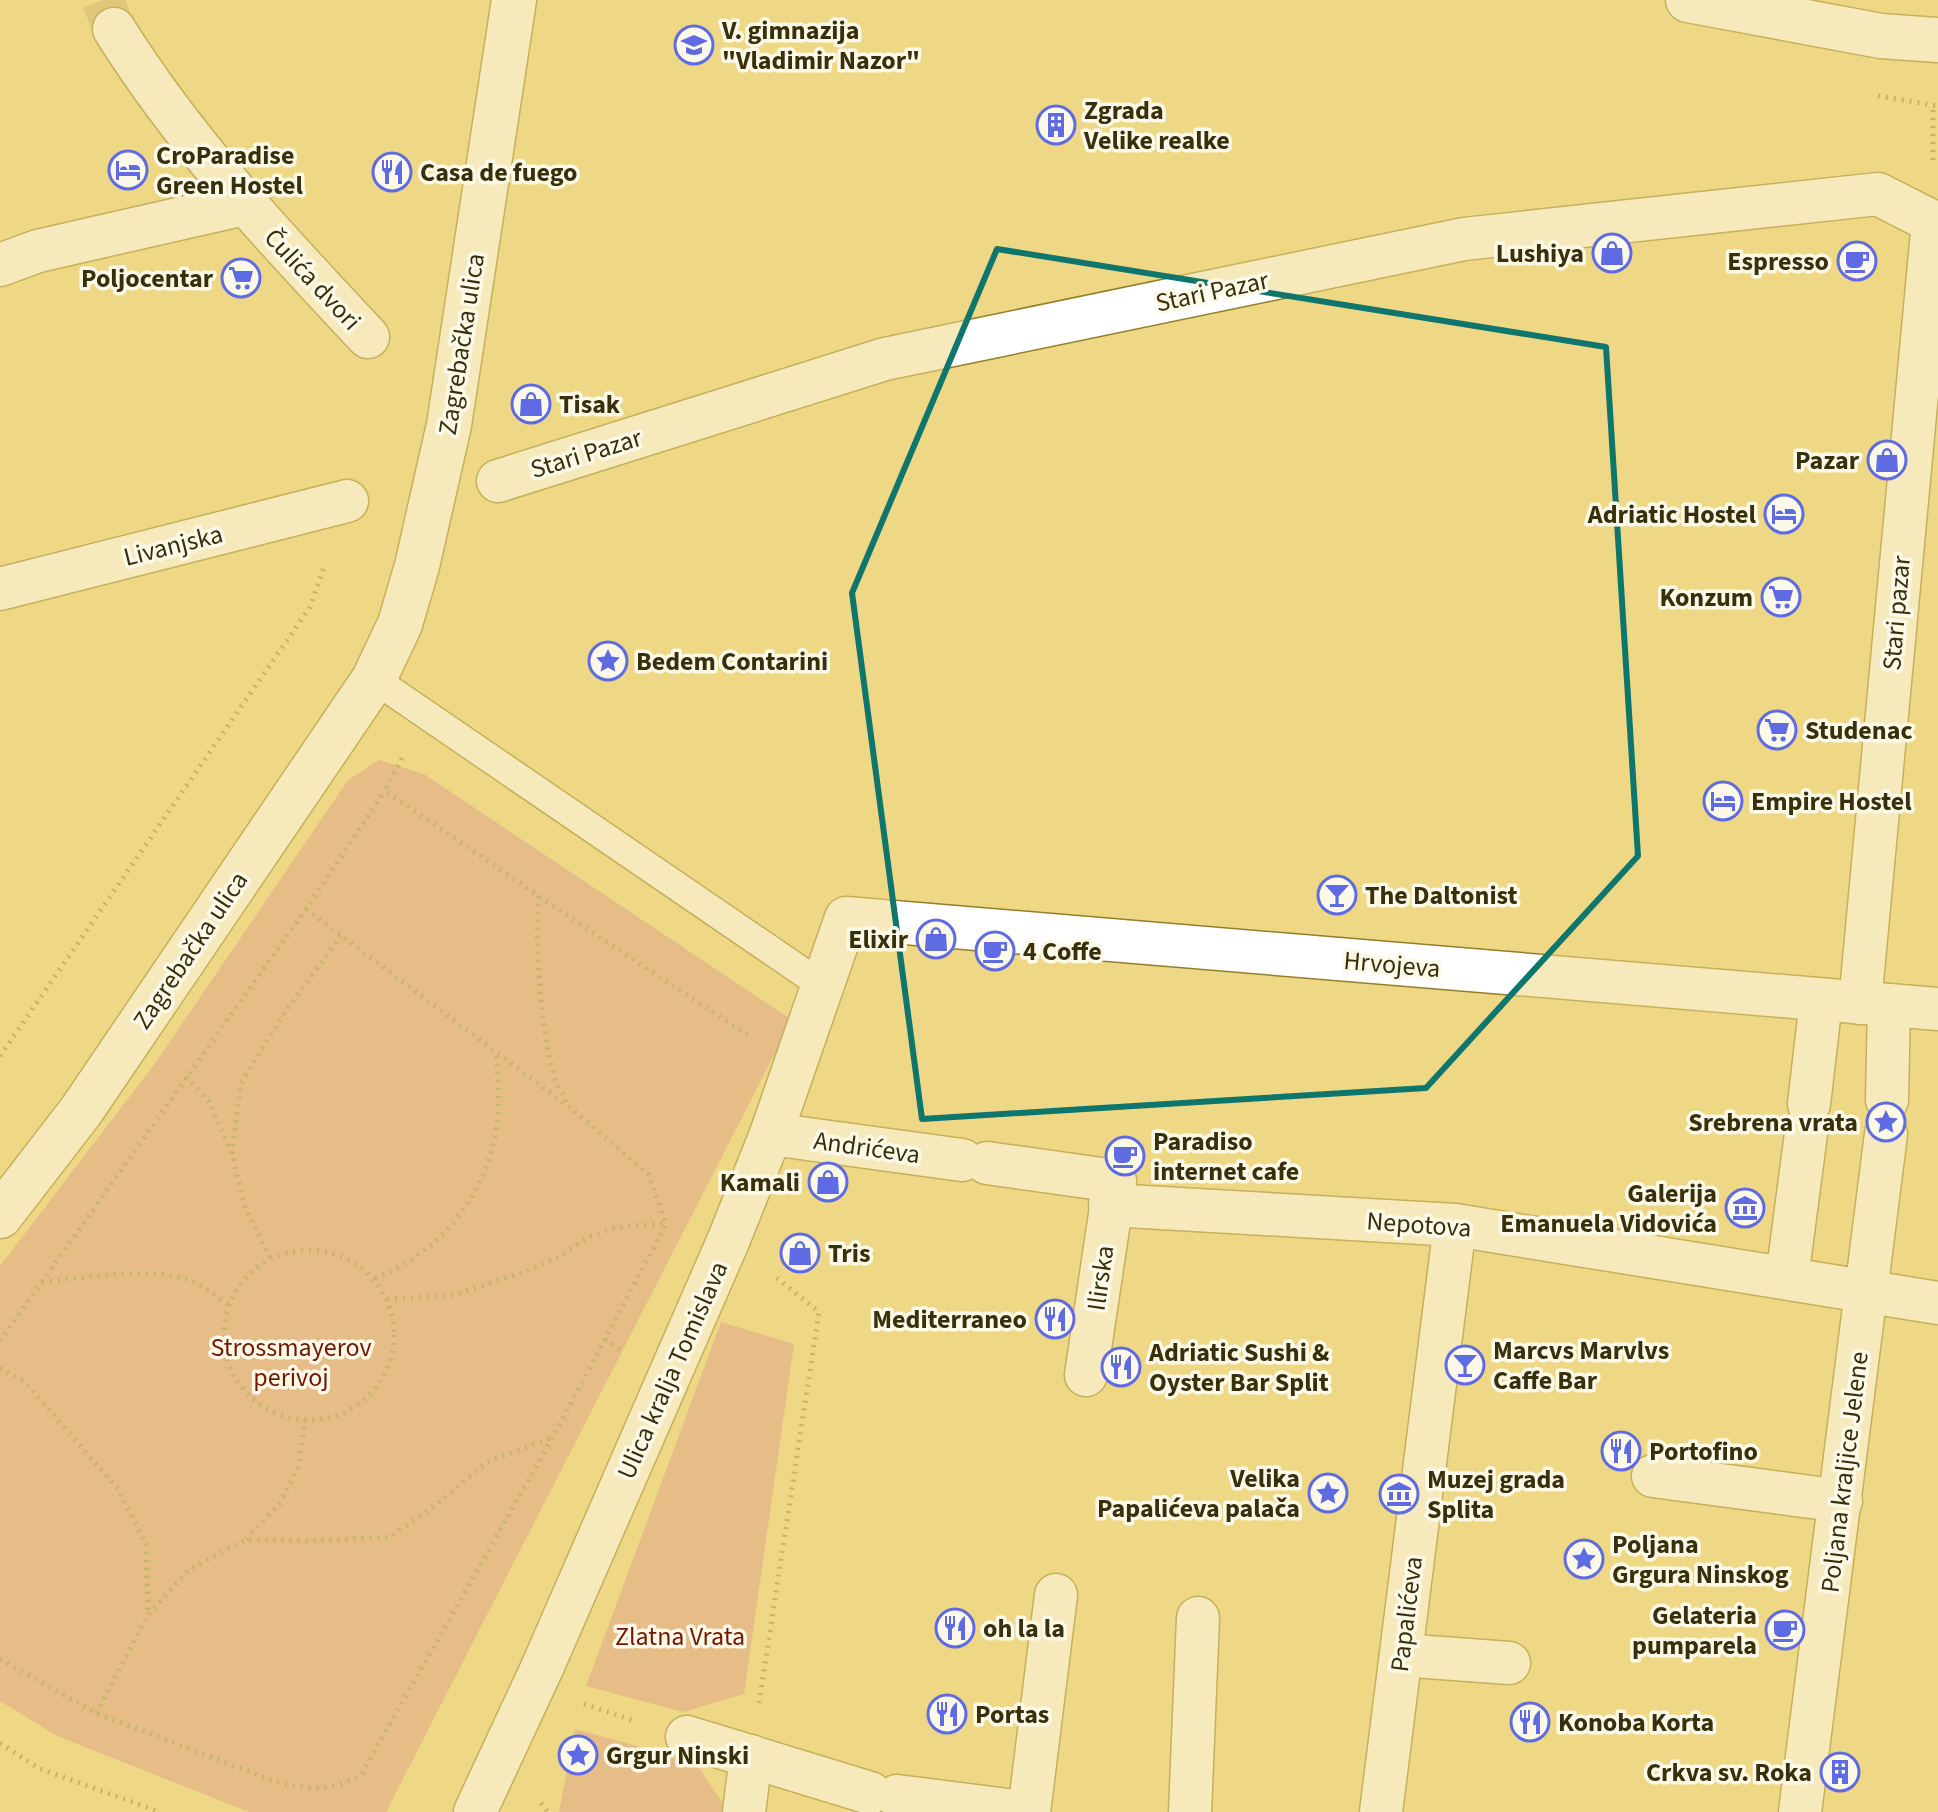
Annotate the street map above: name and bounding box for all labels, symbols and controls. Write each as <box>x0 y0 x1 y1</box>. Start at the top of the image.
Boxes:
place label: V. gimnazija "Vladimir Nazor" <box>721 12 920 79</box>
school or university icon: V. gimnazija "Vladimir Nazor" <box>673 24 715 66</box>
place label: Zgrada Velike realke <box>1083 92 1230 159</box>
building icon: Zgrada Velike realke <box>1035 104 1077 146</box>
place label: CroParadise Green Hostel <box>156 137 303 204</box>
hotel icon: CroParadise Green Hostel <box>107 149 149 191</box>
restaurant icon: Casa de fuego <box>371 151 413 193</box>
place label: Casa de fuego <box>420 154 578 191</box>
street label: Čulića dvori <box>256 220 370 339</box>
shop icon: Lushiya <box>1591 232 1633 274</box>
place label: Lushiya <box>1496 235 1584 272</box>
cafe icon: Espresso <box>1836 240 1878 282</box>
place label: Espresso <box>1727 243 1829 280</box>
street label: Zagrebačka ulica <box>429 251 494 437</box>
supermarket icon: Poljocentar <box>220 257 262 299</box>
place label: Poljocentar <box>81 260 214 297</box>
street label: Stari Pazar <box>1152 261 1273 321</box>
shop icon: Tisak <box>510 383 552 425</box>
place label: Tisak <box>559 386 621 423</box>
street label: Stari Pazar <box>526 419 647 488</box>
shop icon: Pazar <box>1866 439 1908 481</box>
place label: Pazar <box>1795 442 1860 479</box>
hotel icon: Adriatic Hostel <box>1763 493 1805 535</box>
place label: Adriatic Hostel <box>1587 496 1757 533</box>
street label: Livanjska <box>120 515 227 576</box>
street label: Stari pazar <box>1873 553 1920 672</box>
supermarket icon: Konzum <box>1760 576 1802 618</box>
place label: Konzum <box>1659 579 1753 616</box>
place icon: Bedem Contarini <box>587 640 629 682</box>
place label: Bedem Contarini <box>636 643 828 680</box>
supermarket icon: Studenac <box>1756 709 1798 751</box>
place label: Studenac <box>1805 712 1913 749</box>
hotel icon: Empire Hostel <box>1702 780 1744 822</box>
place label: Empire Hostel <box>1751 783 1912 820</box>
street label: Zagrebačka ulica <box>124 864 257 1037</box>
bar icon: The Daltonist <box>1316 874 1358 916</box>
place label: The Daltonist <box>1365 877 1518 914</box>
shop icon: Elixir <box>915 918 957 960</box>
place label: Elixir <box>848 921 909 958</box>
cafe icon: 4 Coffe <box>974 930 1016 972</box>
place label: 4 Coffe <box>1023 933 1102 970</box>
street label: Hrvojeva <box>1342 942 1442 987</box>
place icon: Srebrena vrata <box>1865 1101 1907 1143</box>
place label: Srebrena vrata <box>1688 1104 1858 1141</box>
street label: Andrićeva <box>811 1122 923 1173</box>
place label: Paradiso internet cafe <box>1153 1123 1299 1190</box>
cafe icon: Paradiso internet cafe <box>1104 1135 1146 1177</box>
shop icon: Kamali <box>807 1161 849 1203</box>
place label: Kamali <box>720 1164 800 1201</box>
place label: Galerija Emanuela Vidovića <box>1500 1175 1717 1242</box>
museum icon: Galerija Emanuela Vidovića <box>1724 1187 1766 1229</box>
street label: Nepotova <box>1365 1202 1473 1247</box>
shop icon: Tris <box>779 1232 821 1274</box>
place label: Tris <box>828 1235 870 1272</box>
street label: Ilirska <box>1078 1243 1123 1313</box>
street label: Ulica kralja Tomislava <box>608 1255 737 1485</box>
restaurant icon: Mediterraneo <box>1034 1298 1076 1340</box>
place label: Mediterraneo <box>872 1301 1027 1338</box>
park label: Strossmayerov perivoj <box>210 1329 372 1396</box>
place label: Marcvs Marvlvs Caffe Bar <box>1493 1332 1669 1399</box>
place label: Adriatic Sushi & Oyster Bar Split <box>1148 1334 1329 1401</box>
bar icon: Marcvs Marvlvs Caffe Bar <box>1444 1344 1486 1386</box>
restaurant icon: Adriatic Sushi & Oyster Bar Split <box>1100 1346 1142 1388</box>
street label: Poljana kraljice Jelene <box>1811 1349 1878 1595</box>
restaurant icon: Portofino <box>1600 1430 1642 1472</box>
place label: Portofino <box>1649 1433 1758 1470</box>
place label: Velika Papalićeva palača <box>1097 1460 1300 1527</box>
place label: Muzej grada Splita <box>1427 1461 1565 1528</box>
place icon: Velika Papalićeva palača <box>1307 1472 1349 1514</box>
museum icon: Muzej grada Splita <box>1378 1473 1420 1515</box>
place label: Poljana Grgura Ninskog <box>1612 1526 1789 1593</box>
place icon: Poljana Grgura Ninskog <box>1563 1538 1605 1580</box>
street label: Papalićeva <box>1381 1554 1432 1674</box>
place label: Gelateria pumparela <box>1632 1597 1757 1664</box>
restaurant icon: oh la la <box>934 1607 976 1649</box>
cafe icon: Gelateria pumparela <box>1764 1609 1806 1651</box>
place label: oh la la <box>983 1610 1065 1647</box>
park label: Zlatna Vrata <box>615 1618 745 1655</box>
restaurant icon: Portas <box>926 1693 968 1735</box>
place label: Portas <box>975 1696 1049 1733</box>
restaurant icon: Konoba Korta <box>1509 1701 1551 1743</box>
place label: Konoba Korta <box>1558 1704 1714 1741</box>
place icon: Grgur Ninski <box>557 1734 599 1776</box>
place label: Grgur Ninski <box>606 1737 749 1774</box>
building icon: Crkva sv. Roka <box>1819 1751 1861 1793</box>
place label: Crkva sv. Roka <box>1646 1754 1812 1791</box>

